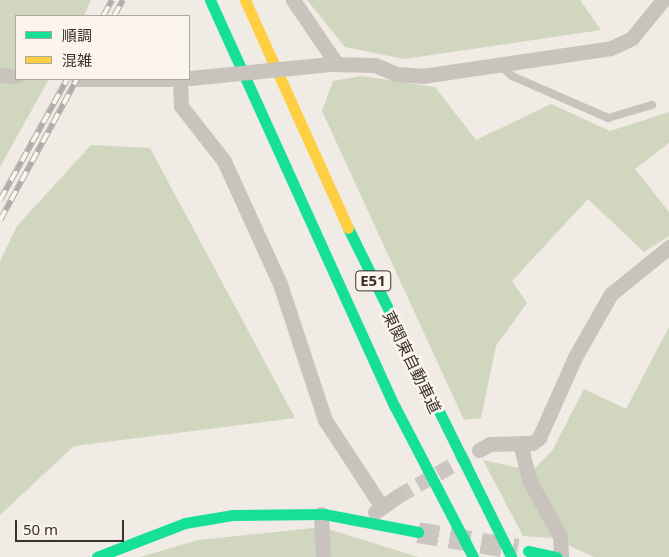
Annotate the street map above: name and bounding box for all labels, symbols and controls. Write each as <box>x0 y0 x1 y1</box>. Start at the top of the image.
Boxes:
legend <box>15 15 190 80</box>
text: 順調 <box>62 25 92 45</box>
text: 混雑 <box>62 50 92 70</box>
road number: E51 <box>354 268 392 294</box>
street label: 東関東自動車道 <box>379 307 445 417</box>
scale bar <box>18 510 126 542</box>
text: 50 m <box>23 519 58 539</box>

